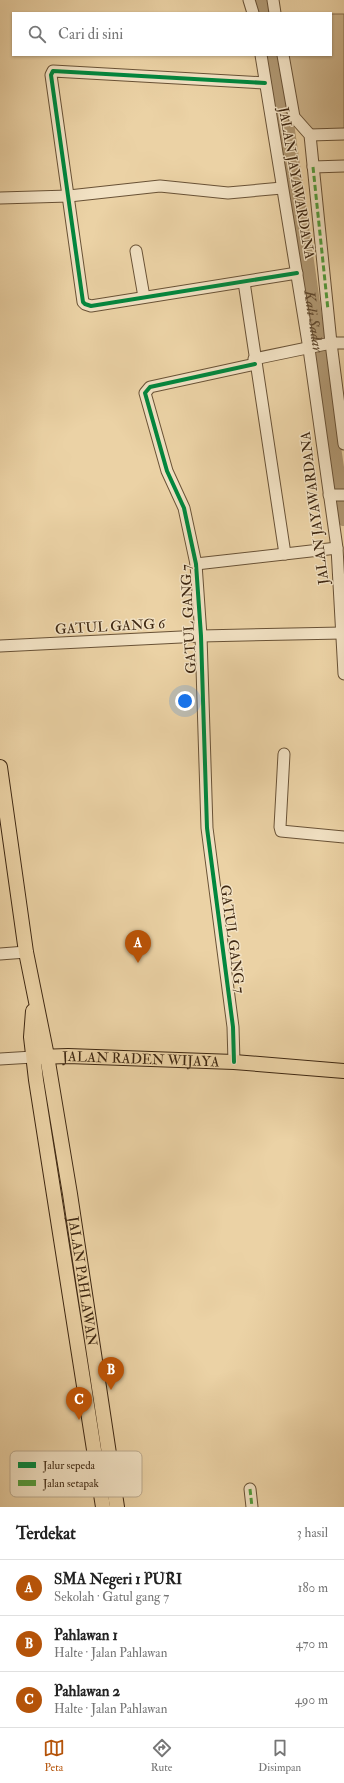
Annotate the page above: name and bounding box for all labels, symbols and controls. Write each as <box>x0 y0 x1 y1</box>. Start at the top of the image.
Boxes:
search box <box>12 12 332 56</box>
icon: search <box>26 23 48 45</box>
text: Cari di sini <box>58 25 123 44</box>
street label: JALAN JAYAWARDANA <box>275 105 318 261</box>
water label: Kali Sadar <box>299 288 327 355</box>
street label: JALAN JAYAWARDANA <box>297 430 332 587</box>
street label: GATUL GANG 7 <box>177 563 200 674</box>
street label: GATUL GANG 6 <box>55 615 166 638</box>
your location <box>175 691 195 711</box>
street label: GATUL GANG 7 <box>216 884 249 995</box>
pin: A <box>125 930 151 963</box>
street label: JALAN RADEN WIJAYA <box>61 1048 220 1070</box>
street label: JALAN PAHLAWAN <box>64 1214 101 1348</box>
pin: B <box>98 1357 124 1390</box>
pin: C <box>66 1387 92 1420</box>
legend <box>10 1451 142 1497</box>
text: Jalur sepeda <box>42 1459 96 1473</box>
text: Jalan setapak <box>42 1477 100 1491</box>
text: Terdekat <box>16 1523 76 1544</box>
text: 3 hasil <box>297 1525 328 1541</box>
text: SMA Negeri 1 PURI <box>54 1570 182 1589</box>
text: A <box>25 1580 33 1596</box>
text: 180 m <box>298 1580 328 1596</box>
text: Sekolah · Gatul gang 7 <box>54 1589 169 1605</box>
text: Pahlawan 1 <box>54 1626 118 1645</box>
text: B <box>25 1636 33 1652</box>
text: 470 m <box>296 1636 328 1652</box>
text: Halte · Jalan Pahlawan <box>54 1645 167 1661</box>
text: Pahlawan 2 <box>54 1682 120 1701</box>
text: C <box>24 1692 34 1708</box>
text: 490 m <box>295 1692 328 1708</box>
text: Halte · Jalan Pahlawan <box>54 1701 167 1717</box>
tab: Peta <box>43 1737 65 1774</box>
tab: Rute <box>151 1737 173 1774</box>
tab: Disimpan <box>258 1737 301 1774</box>

